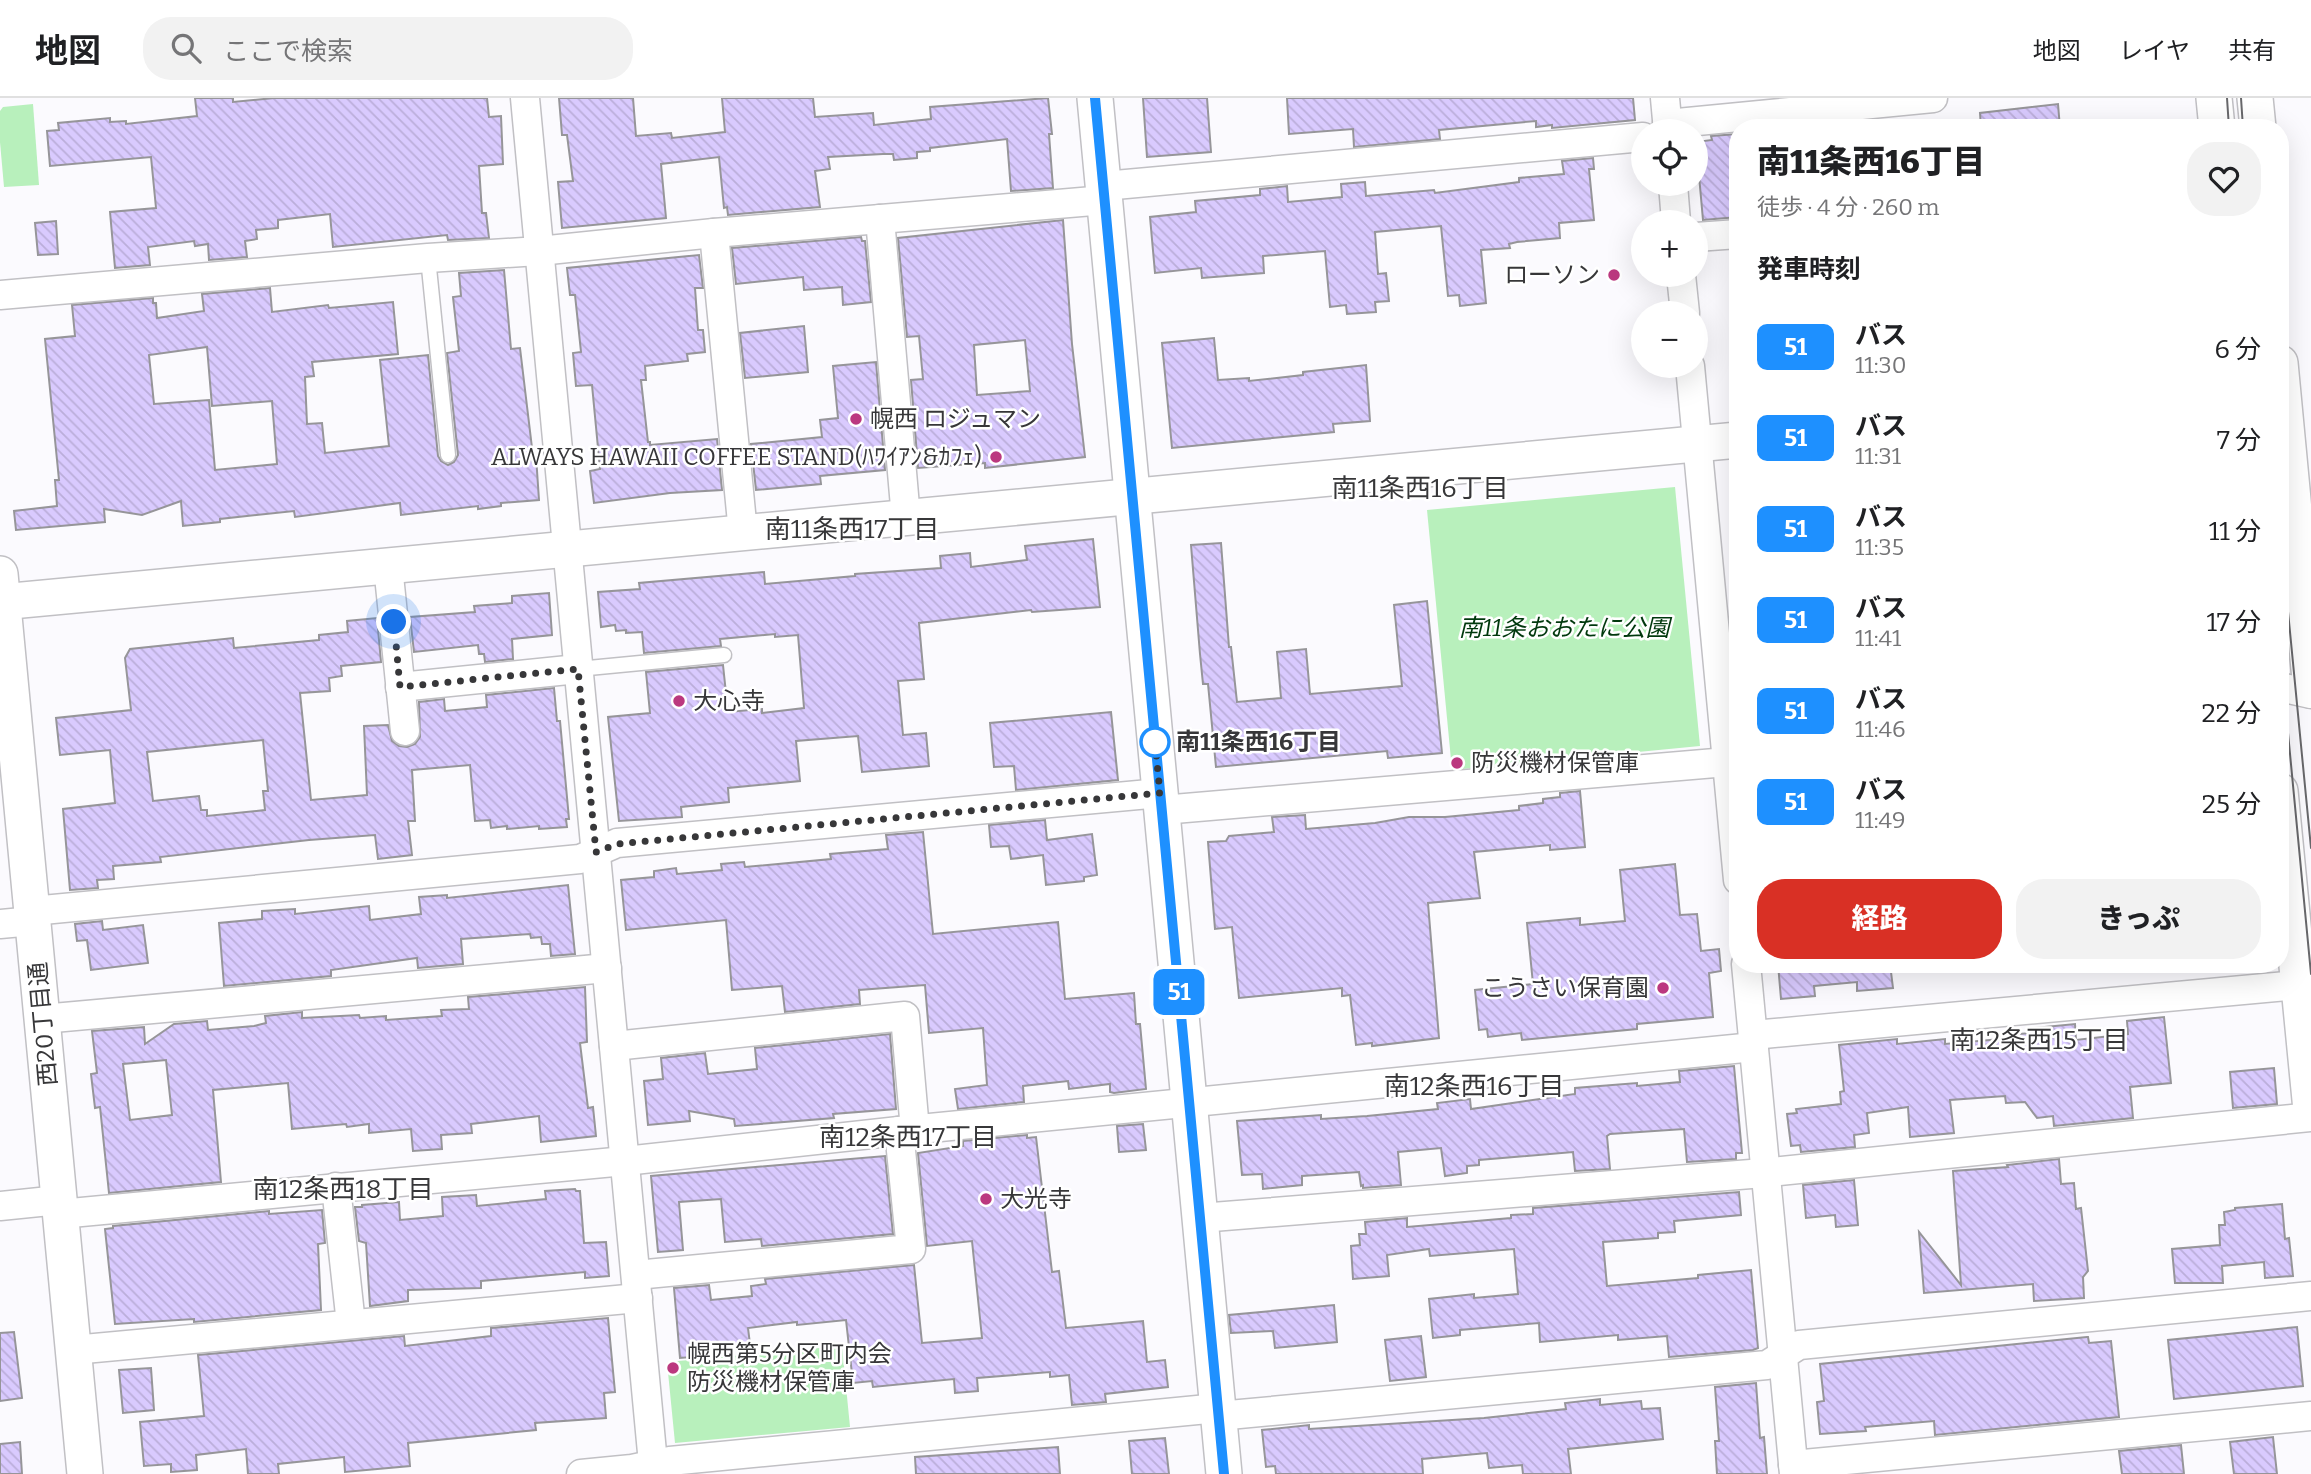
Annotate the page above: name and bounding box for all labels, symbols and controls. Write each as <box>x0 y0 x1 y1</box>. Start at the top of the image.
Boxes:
search box <box>143 17 633 80</box>
icon: search <box>167 29 205 67</box>
text: 地図 <box>35 31 101 71</box>
text: ここで検索 <box>223 36 353 67</box>
text: 地図 <box>2033 37 2081 65</box>
text: レイヤ <box>2119 37 2190 65</box>
text: 共有 <box>2228 37 2276 65</box>
map controls <box>1631 119 1708 378</box>
button: locate <box>1631 119 1708 196</box>
text: 南11条西16丁目 <box>1757 142 1986 182</box>
button: heart <box>2187 142 2261 216</box>
text: 徒歩 · 4 分 · 260 m <box>1757 193 1939 221</box>
button: + <box>1631 210 1708 287</box>
text: 発車時刻 <box>1757 254 1861 285</box>
place label: ローソン <box>1504 261 1600 289</box>
marker: ローソン <box>1606 267 1622 283</box>
button: − <box>1631 301 1708 378</box>
text: バス <box>1855 320 1907 351</box>
text: 51 <box>1784 333 1807 361</box>
text: 6 分 <box>2215 334 2261 365</box>
text: 11:30 <box>1855 351 1906 379</box>
place label: 幌西 ロジュマン <box>870 405 1041 433</box>
marker: 幌西 ロジュマン <box>848 411 864 427</box>
text: バス <box>1855 411 1907 442</box>
text: 51 <box>1784 424 1807 452</box>
text: 7 分 <box>2217 425 2261 456</box>
text: 11:31 <box>1855 442 1901 470</box>
place label: ALWAYS HAWAII COFFEE STAND(ﾊﾜｲｱﾝ&ｶﾌｪ) <box>491 443 982 471</box>
marker: ALWAYS HAWAII COFFEE STAND(ﾊﾜｲｱﾝ&ｶﾌｪ) <box>988 449 1004 465</box>
district label: 南11条西16丁目 <box>1332 473 1508 504</box>
text: バス <box>1855 502 1907 533</box>
district label: 南11条西17丁目 <box>765 514 939 545</box>
text: 51 <box>1784 515 1807 543</box>
text: 11 分 <box>2209 516 2261 547</box>
text: 11:35 <box>1855 533 1904 561</box>
text: バス <box>1855 593 1907 624</box>
your location <box>376 604 411 639</box>
text: 51 <box>1784 606 1807 634</box>
text: 17 分 <box>2206 607 2261 638</box>
park label: 南11条おおたに公園 <box>1458 614 1673 642</box>
text: 11:41 <box>1855 624 1901 652</box>
text: バス <box>1855 684 1907 715</box>
place label: 大心寺 <box>693 687 765 715</box>
marker: 大心寺 <box>671 693 687 709</box>
text: 51 <box>1784 697 1807 725</box>
text: 22 分 <box>2202 698 2261 729</box>
text: 11:46 <box>1855 715 1905 743</box>
marker: 南11条西16丁目 <box>1140 727 1170 757</box>
place label: 南11条西16丁目 <box>1176 728 1341 756</box>
place label: 防災機材保管庫 <box>1471 749 1639 777</box>
marker: 防災機材保管庫 <box>1449 755 1465 771</box>
text: バス <box>1855 775 1907 806</box>
text: 51 <box>1784 788 1807 816</box>
text: 25 分 <box>2202 789 2261 820</box>
text: 11:49 <box>1855 806 1905 834</box>
button: 経路 <box>1757 879 2002 959</box>
button: きっぷ <box>2016 879 2261 959</box>
street label: 西20丁目通 <box>24 961 62 1087</box>
line badge: 51 <box>1148 969 1210 1015</box>
place label: こうさい保育園 <box>1481 974 1649 1002</box>
text: 51 <box>1167 978 1191 1006</box>
marker: こうさい保育園 <box>1655 980 1671 996</box>
district label: 南12条西15丁目 <box>1949 1025 2129 1056</box>
district label: 南12条西16丁目 <box>1384 1071 1564 1102</box>
district label: 南12条西17丁目 <box>819 1122 997 1153</box>
district label: 南12条西18丁目 <box>253 1174 433 1205</box>
place label: 大光寺 <box>1000 1185 1072 1213</box>
marker: 大光寺 <box>978 1191 994 1207</box>
place label: 幌西第5分区町内会 防災機材保管庫 <box>687 1340 892 1396</box>
marker: 幌西第5分区町内会 防災機材保管庫 <box>665 1360 681 1376</box>

